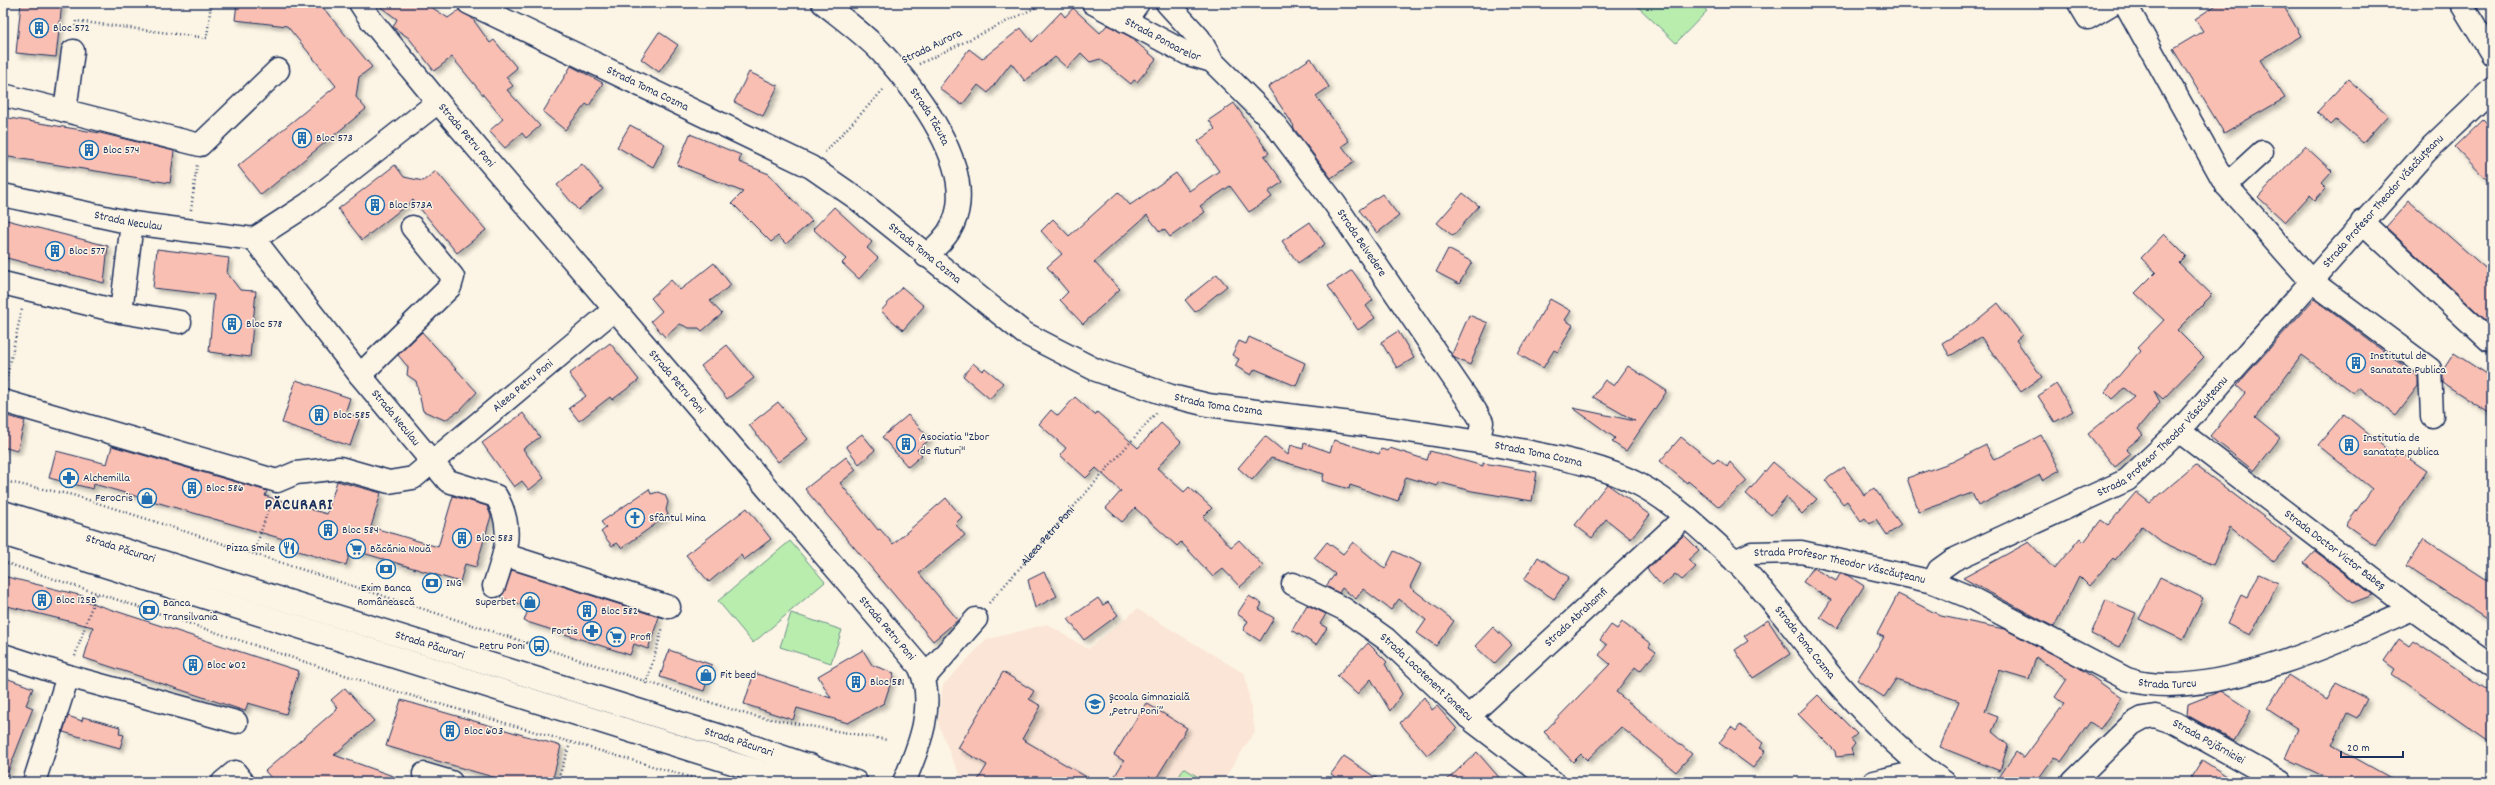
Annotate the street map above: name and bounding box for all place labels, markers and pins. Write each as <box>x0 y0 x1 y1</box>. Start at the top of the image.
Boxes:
building icon: Bloc 572 <box>28 17 50 39</box>
place label: Bloc 572 <box>53 20 90 37</box>
building icon: Bloc 573 <box>291 127 313 149</box>
place label: Bloc 573 <box>316 130 353 147</box>
building icon: Bloc 574 <box>78 139 100 161</box>
place label: Bloc 574 <box>103 142 140 159</box>
building icon: Bloc 573A <box>364 194 386 216</box>
place label: Bloc 573A <box>389 197 433 214</box>
building icon: Bloc 577 <box>44 240 66 262</box>
place label: Bloc 577 <box>69 243 106 260</box>
building icon: Bloc 578 <box>221 313 243 335</box>
place label: Bloc 578 <box>246 316 283 333</box>
place label: Institutul de Sanatate Publica <box>2370 348 2446 379</box>
building icon: Institutul de Sanatate Publica <box>2345 352 2367 374</box>
building icon: Bloc 585 <box>308 404 330 426</box>
place label: Bloc 585 <box>333 407 370 424</box>
place label: Asociatia "Zbor de fluturi" <box>920 429 990 460</box>
place label: Institutia de sanatate publica <box>2363 430 2439 461</box>
building icon: Asociatia "Zbor de fluturi" <box>895 433 917 455</box>
building icon: Institutia de sanatate publica <box>2338 434 2360 456</box>
pharmacy icon: Alchemilla <box>58 467 80 489</box>
place label: Alchemilla <box>83 470 130 487</box>
building icon: Bloc 586 <box>181 477 203 499</box>
place label: Bloc 586 <box>206 480 244 497</box>
shop icon: FeroCris <box>136 487 158 509</box>
place label: FeroCris <box>95 490 133 507</box>
church icon: Sfântul Mina <box>624 507 646 529</box>
place label: Sfântul Mina <box>649 510 706 527</box>
building icon: Bloc 584 <box>317 519 339 541</box>
place label: Bloc 584 <box>342 522 379 539</box>
building icon: Bloc 583 <box>451 527 473 549</box>
place label: Bloc 583 <box>476 530 513 547</box>
restaurant icon: Pizza Smile <box>278 537 300 559</box>
supermarket icon: Băcănia Nouă <box>345 538 367 560</box>
place label: Pizza Smile <box>226 540 275 557</box>
place label: Băcănia Nouă <box>370 541 431 558</box>
bank icon: Exim Banca Românească <box>375 558 397 580</box>
bank icon: ING <box>421 572 443 594</box>
place label: ING <box>446 575 462 592</box>
place label: Exim Banca Românească <box>357 580 415 611</box>
building icon: Bloc 125B <box>31 589 53 611</box>
shop icon: Superbet <box>519 591 541 613</box>
place label: Bloc 125B <box>56 592 97 609</box>
place label: Superbet <box>475 594 517 611</box>
place label: Banca Transilvania <box>163 595 218 626</box>
bank icon: Banca Transilvania <box>138 599 160 621</box>
building icon: Bloc 582 <box>576 600 598 622</box>
place label: Bloc 582 <box>601 603 638 620</box>
pharmacy icon: Fortis <box>581 620 603 642</box>
place label: Fortis <box>551 623 578 640</box>
supermarket icon: Profi <box>605 626 627 648</box>
place label: Profi <box>630 629 651 646</box>
bus stop icon: Petru Poni <box>528 635 550 657</box>
place label: Petru Poni <box>479 638 525 655</box>
building icon: Bloc 602 <box>182 654 204 676</box>
place label: Bloc 602 <box>207 657 246 674</box>
shop icon: Fit beed <box>695 664 717 686</box>
place label: Fit beed <box>720 667 756 684</box>
building icon: Bloc 581 <box>845 671 867 693</box>
place label: Bloc 581 <box>870 674 904 691</box>
place label: Şcoala Gimnazială „Petru Poni” <box>1109 689 1190 720</box>
school or university icon: Şcoala Gimnazială „Petru Poni” <box>1084 693 1106 715</box>
building icon: Bloc 603 <box>439 720 461 742</box>
place label: Bloc 603 <box>464 723 503 740</box>

